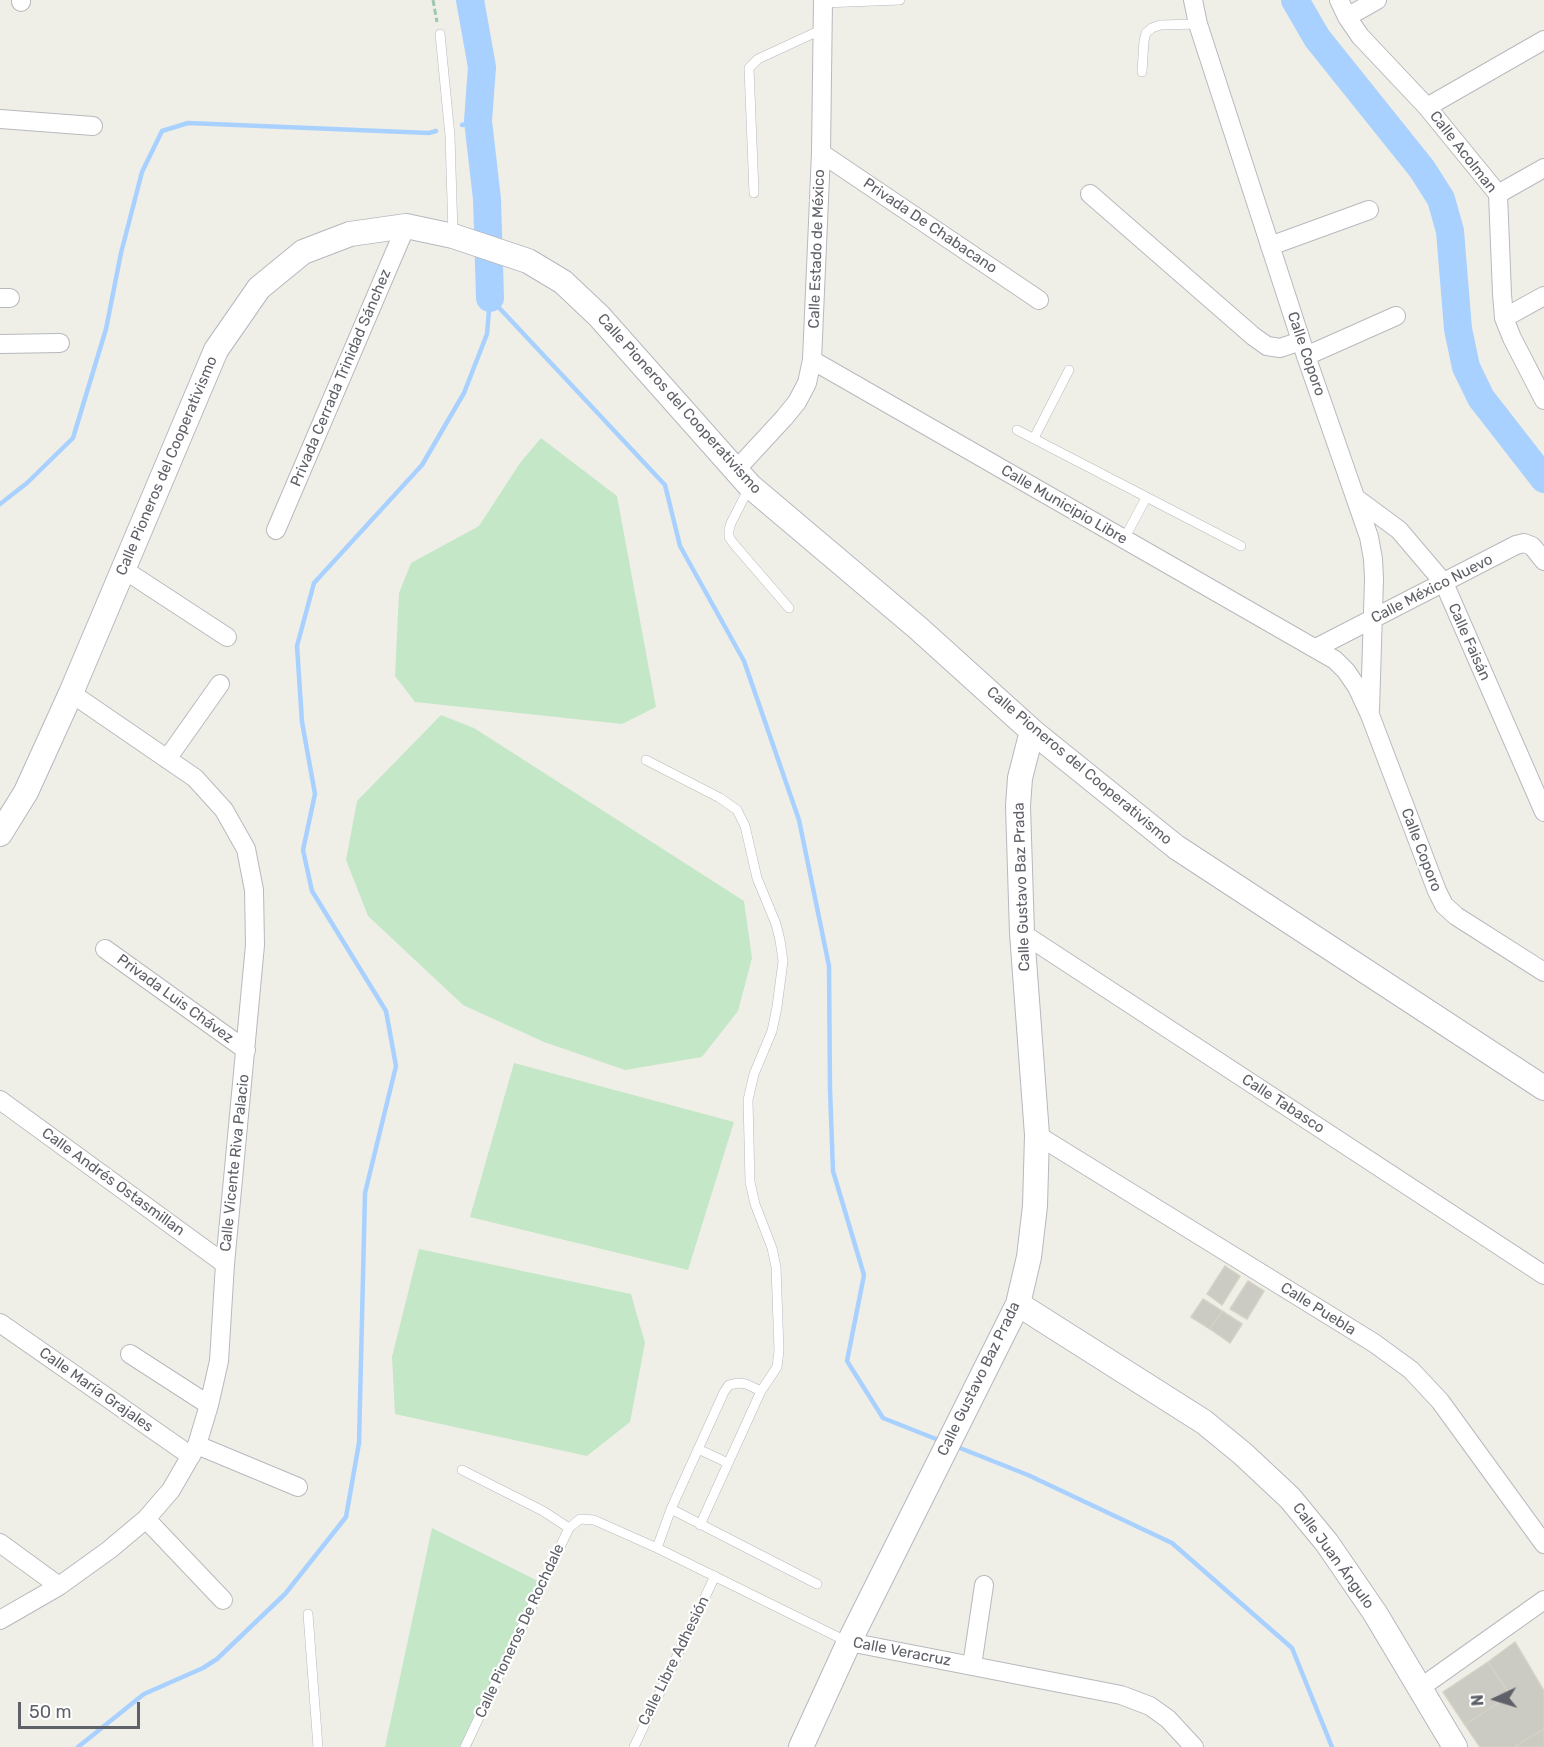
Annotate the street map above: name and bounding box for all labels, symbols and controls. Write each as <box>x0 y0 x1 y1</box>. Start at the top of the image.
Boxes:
street label: Calle Acolman <box>1425 108 1501 196</box>
street label: Calle Estado de México <box>805 169 829 329</box>
street label: Privada De Chabacano <box>860 175 1000 277</box>
street label: Privada Cerrada Trinidad Sánchez <box>287 267 395 489</box>
street label: Calle Coporo <box>1283 309 1329 399</box>
street label: Calle Pioneros del Cooperativismo <box>593 310 765 498</box>
street label: Calle Pioneros del Cooperativismo <box>113 354 221 578</box>
street label: Calle Municipio Libre <box>998 461 1130 549</box>
street label: Calle México Nuevo <box>1368 550 1496 628</box>
street label: Calle Faisán <box>1444 600 1494 684</box>
street label: Calle Pioneros del Cooperativismo <box>983 683 1175 849</box>
street label: Calle Gustavo Baz Prada <box>1010 802 1034 972</box>
street label: Calle Coporo <box>1397 806 1445 894</box>
street label: Privada Luis Chávez <box>113 951 237 1047</box>
street label: Calle Tabasco <box>1238 1071 1328 1137</box>
street label: Calle Vicente Riva Palacio <box>217 1073 253 1253</box>
street label: Calle Andrés Ostasmillan <box>38 1124 188 1240</box>
street label: Calle Puebla <box>1277 1279 1359 1339</box>
street label: Calle Gustavo Baz Prada <box>934 1299 1024 1459</box>
street label: Calle María Grajales <box>35 1344 157 1436</box>
street label: Calle Juan Ángulo <box>1289 1500 1377 1612</box>
street label: Calle Pioneros De Rochdale <box>472 1541 568 1721</box>
street label: Calle Libre Adhesión <box>635 1593 713 1729</box>
street label: Calle Veracruz <box>851 1634 953 1670</box>
north arrow <box>1466 1669 1526 1729</box>
scale bar <box>21 1690 142 1728</box>
text: N <box>1468 1694 1487 1707</box>
text: 50 m <box>29 1701 72 1723</box>

